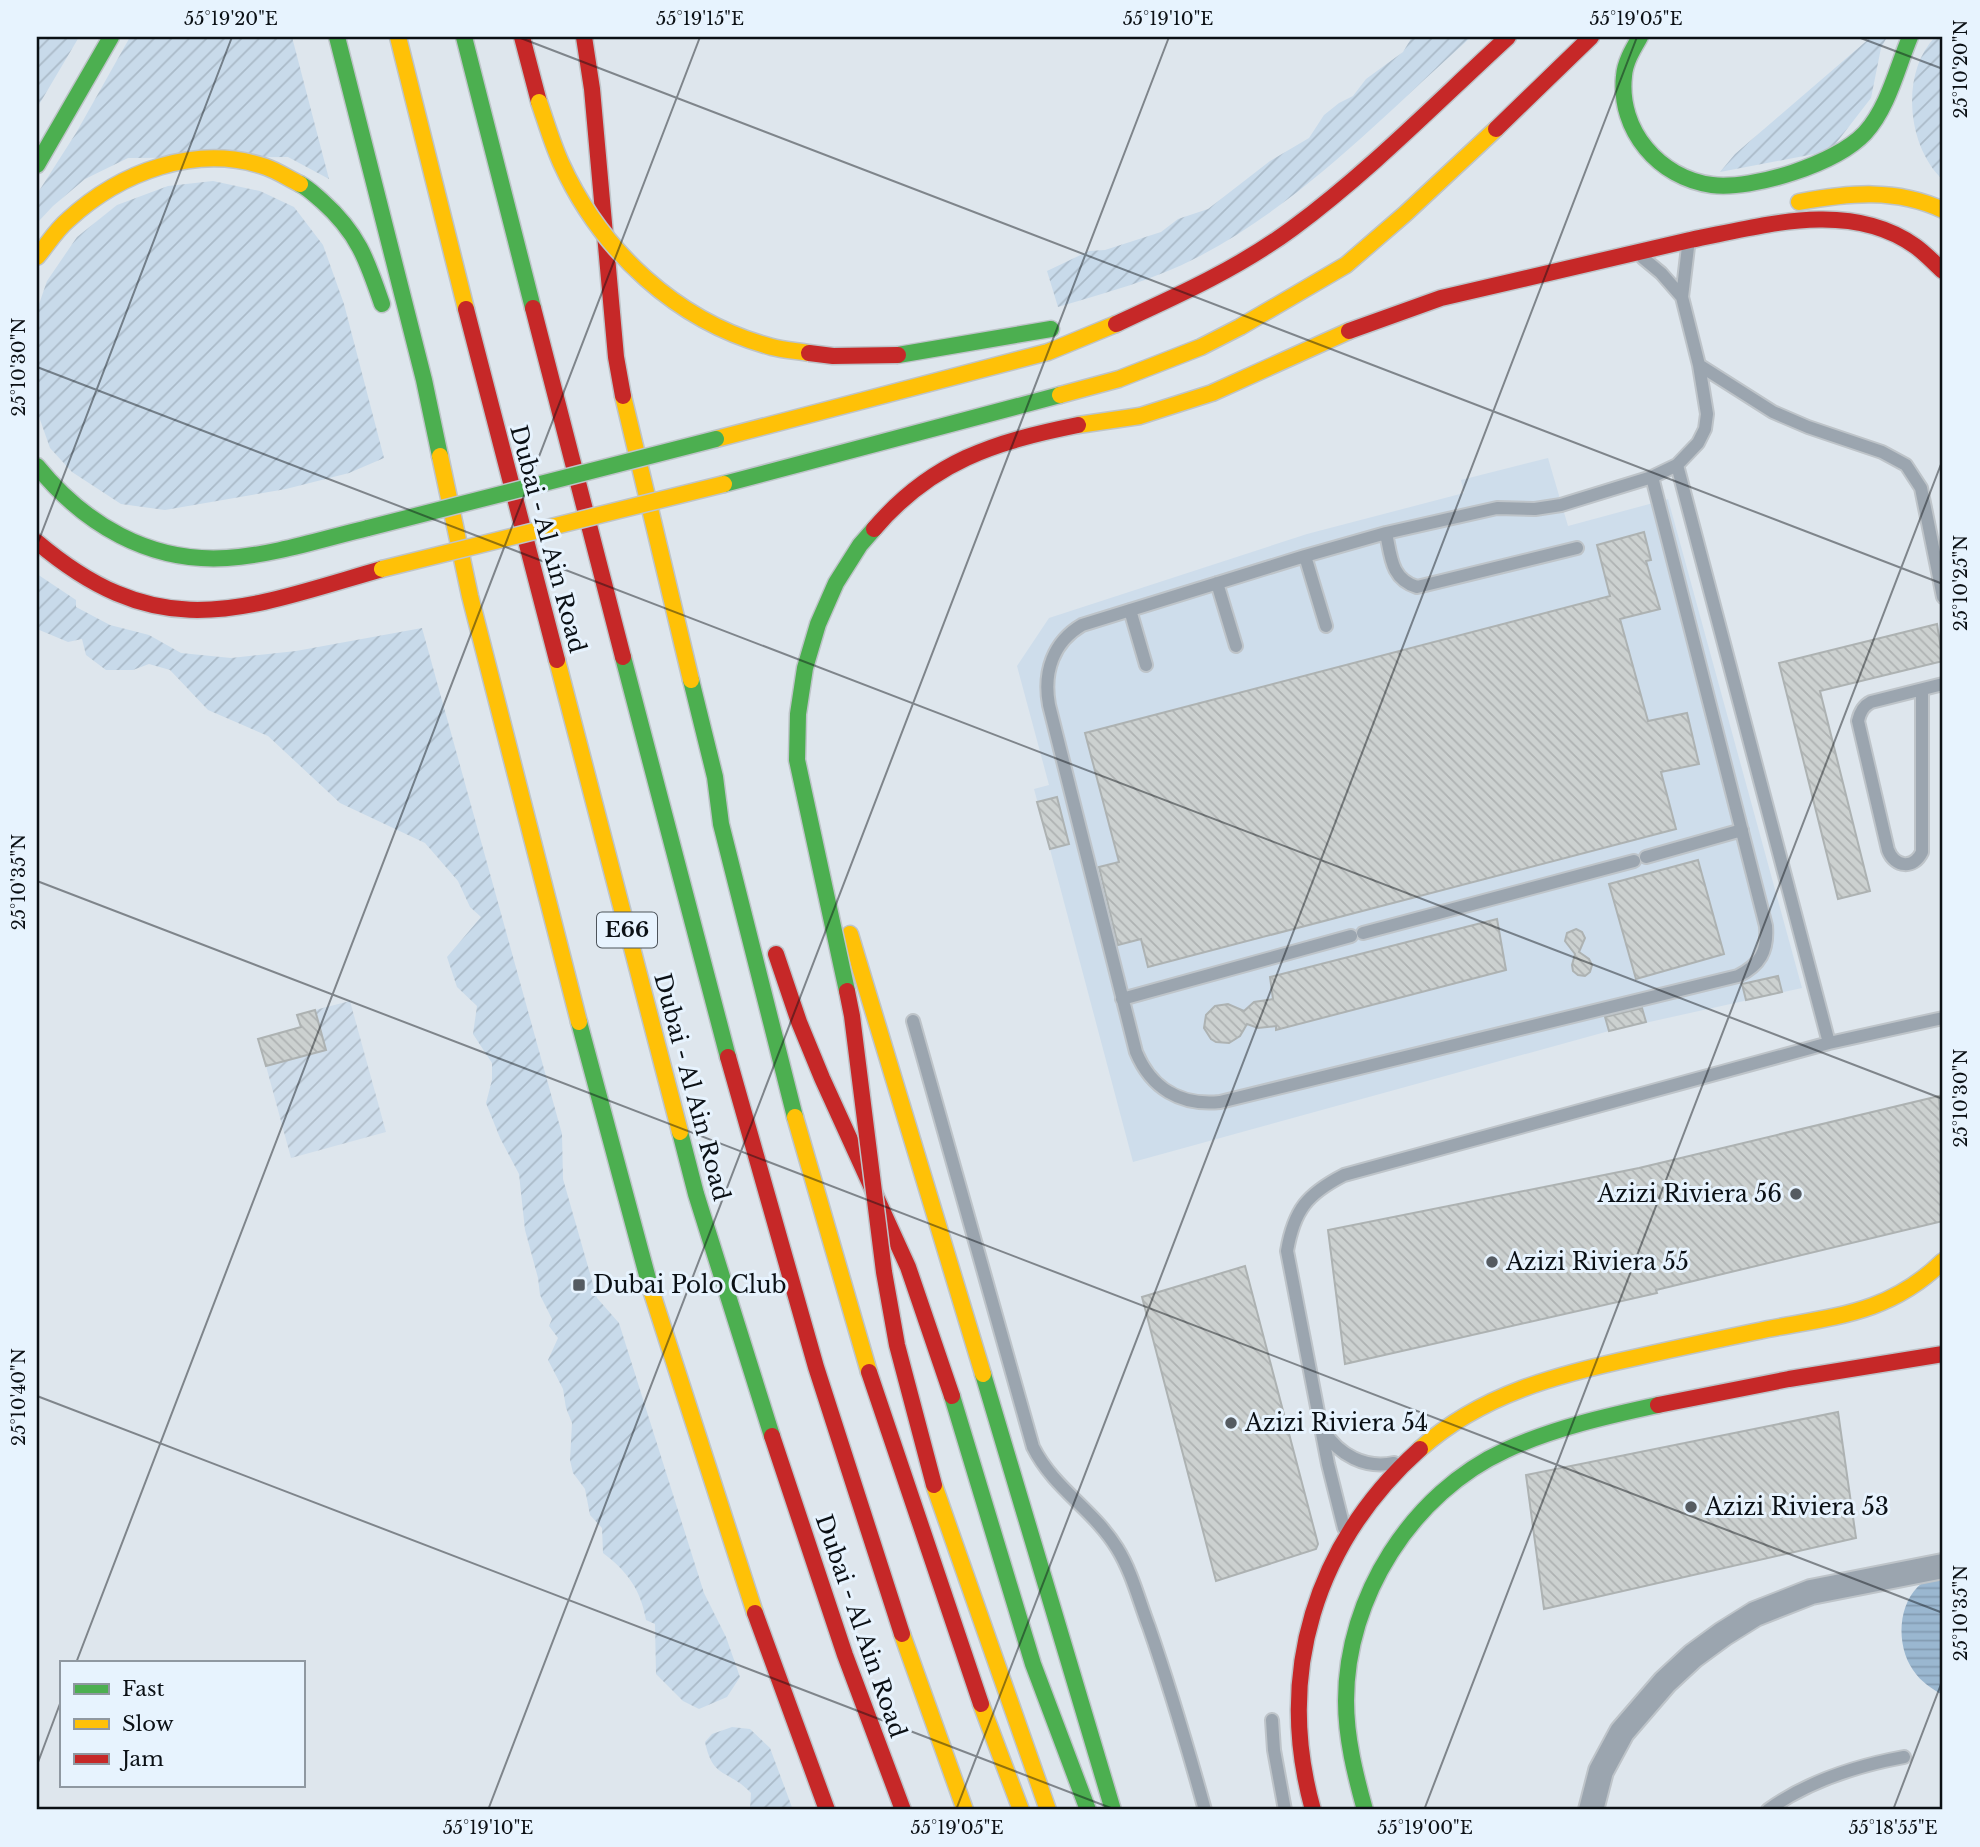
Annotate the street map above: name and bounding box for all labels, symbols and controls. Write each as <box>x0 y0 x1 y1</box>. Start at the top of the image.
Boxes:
text: 55°19'20"E <box>184 8 278 30</box>
text: 55°19'15"E <box>656 8 744 30</box>
text: 55°19'10"E <box>1123 8 1213 30</box>
text: 55°19'05"E <box>1590 8 1682 30</box>
text: 25°10'20"N <box>1950 19 1972 119</box>
text: 25°10'30"N <box>8 317 30 417</box>
street label: Dubai - Al Ain Road <box>504 422 592 656</box>
text: 25°10'25"N <box>1950 535 1972 631</box>
text: 25°10'35"N <box>8 834 30 930</box>
road number: E66 <box>597 912 657 948</box>
street label: Dubai - Al Ain Road <box>648 970 736 1204</box>
text: 25°10'30"N <box>1950 1048 1972 1148</box>
place label: Azizi Riviera 56 <box>1597 1180 1782 1208</box>
marker: Azizi Riviera 56 <box>1788 1186 1804 1202</box>
place label: Azizi Riviera 55 <box>1505 1248 1689 1276</box>
marker: Azizi Riviera 55 <box>1484 1254 1500 1270</box>
place label: Dubai Polo Club <box>593 1271 787 1299</box>
marker: Dubai Polo Club <box>571 1277 587 1293</box>
text: 25°10'40"N <box>8 1348 30 1446</box>
place label: Azizi Riviera 54 <box>1244 1409 1428 1437</box>
marker: Azizi Riviera 54 <box>1223 1415 1239 1431</box>
place label: Azizi Riviera 53 <box>1704 1493 1889 1521</box>
marker: Azizi Riviera 53 <box>1683 1499 1699 1515</box>
street label: Dubai - Al Ain Road <box>810 1511 912 1741</box>
text: 25°10'35"N <box>1950 1565 1972 1661</box>
legend <box>60 1661 304 1787</box>
text: Fast <box>122 1676 164 1702</box>
text: Slow <box>122 1711 174 1737</box>
text: Jam <box>119 1746 164 1772</box>
text: 55°19'10"E <box>443 1817 533 1839</box>
text: 55°19'05"E <box>911 1817 1003 1839</box>
text: 55°19'00"E <box>1377 1817 1473 1839</box>
text: 55°18'55"E <box>1848 1817 1938 1839</box>

